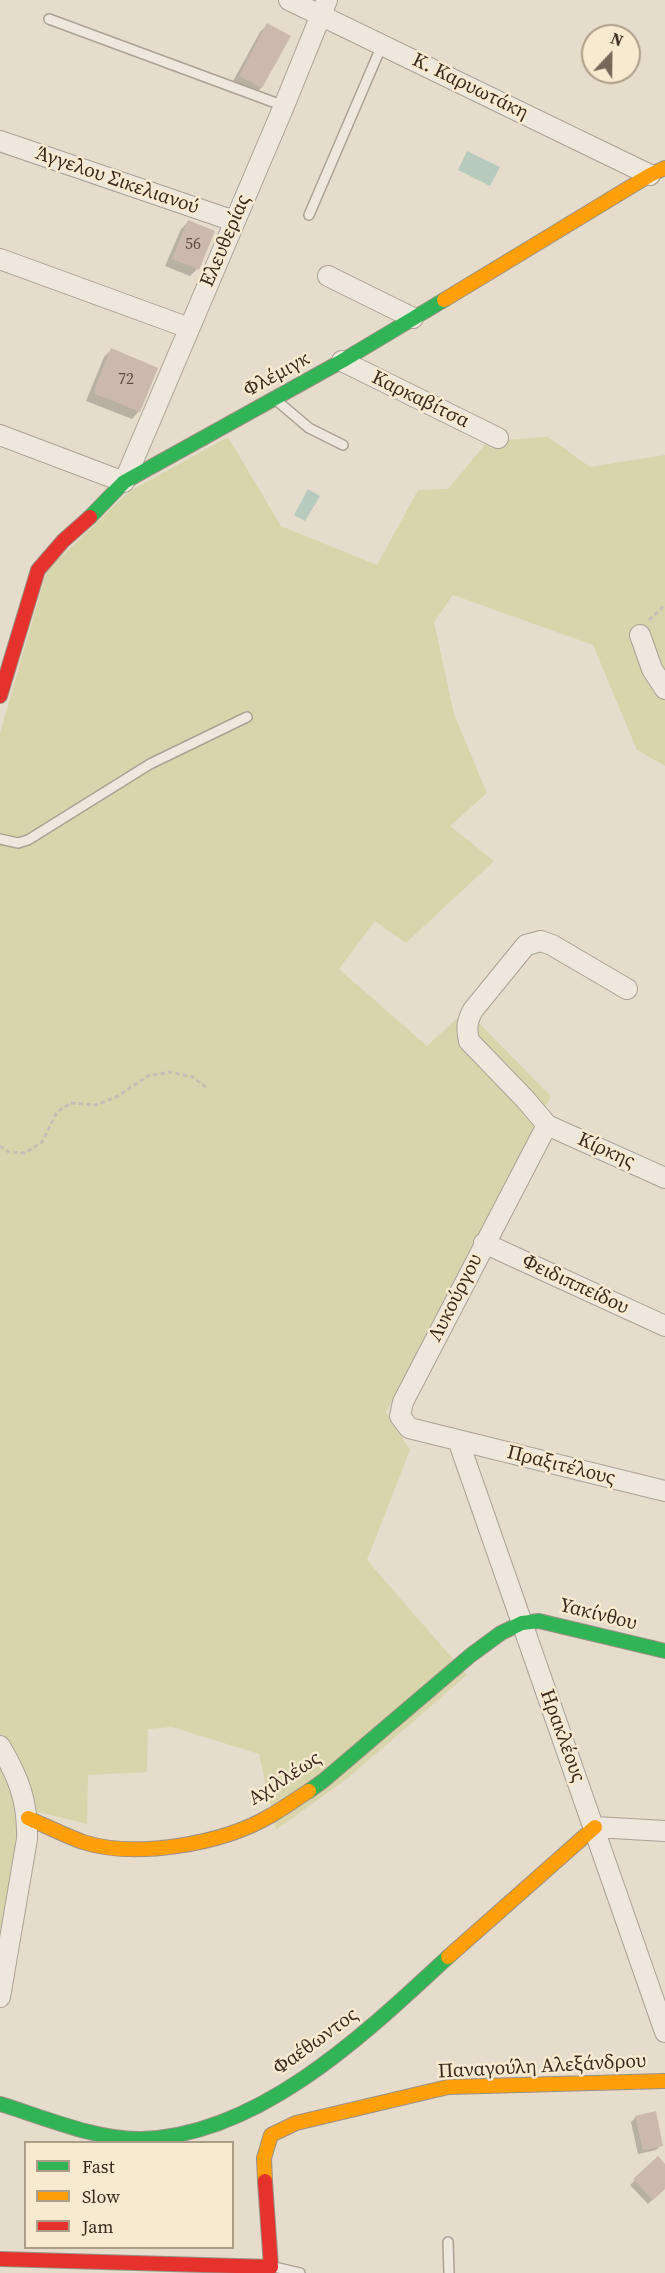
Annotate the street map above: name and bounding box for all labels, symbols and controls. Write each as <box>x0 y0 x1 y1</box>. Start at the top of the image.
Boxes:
north arrow <box>581 24 641 84</box>
text: N <box>607 27 627 52</box>
street label: Κ. Καρυωτάκη <box>408 49 532 125</box>
street label: Άγγελου Σικελιανού <box>32 142 202 220</box>
street label: Ελευθερίας <box>196 191 256 291</box>
house number: 56 <box>185 235 201 255</box>
street label: Φλέμιγκ <box>240 347 314 403</box>
street label: Καρκαβίτσα <box>367 366 473 434</box>
house number: 72 <box>118 370 134 390</box>
street label: Κίρκης <box>574 1128 638 1174</box>
street label: Λυκούργου <box>424 1250 488 1346</box>
street label: Φειδιππείδου <box>518 1250 632 1320</box>
street label: Πραξιτέλους <box>504 1441 618 1491</box>
street label: Υακίνθου <box>557 1594 639 1636</box>
street label: Ηρακλέους <box>534 1686 590 1786</box>
street label: Αχιλλέως <box>244 1747 326 1811</box>
street label: Φαέθωντος <box>269 2003 363 2081</box>
street label: Παναγούλη Αλεξάνδρου <box>437 2050 647 2084</box>
legend <box>24 2141 234 2249</box>
text: Fast <box>82 2154 115 2179</box>
text: Slow <box>82 2184 120 2209</box>
text: Jam <box>82 2214 114 2239</box>

